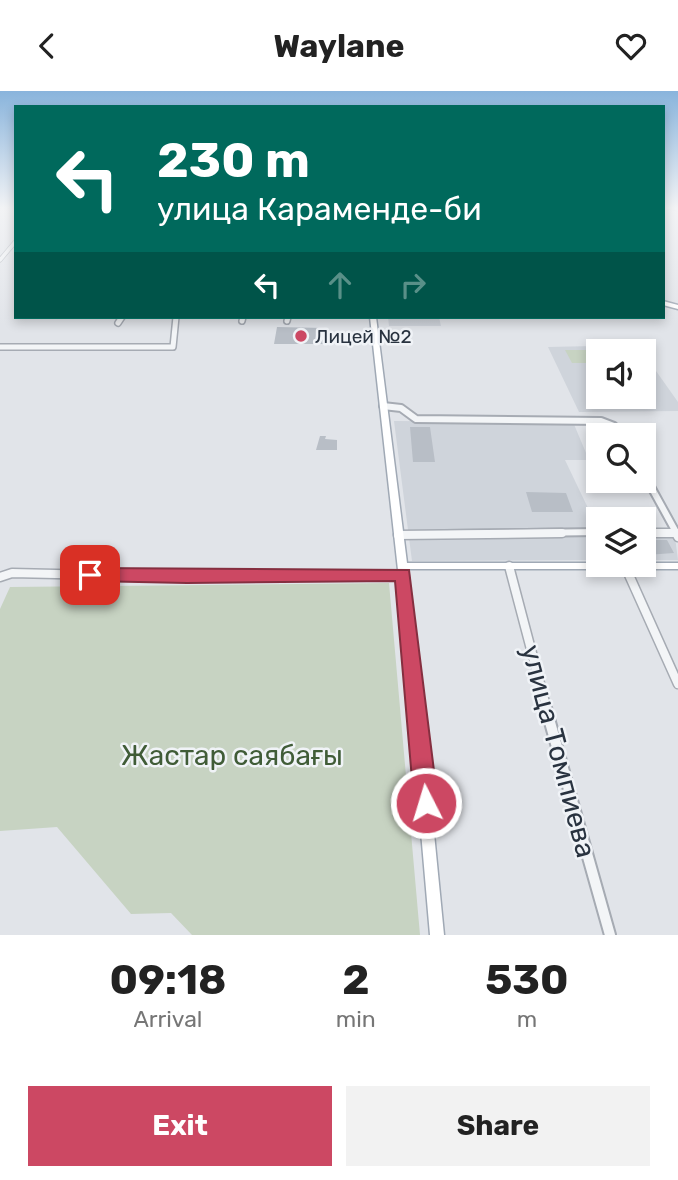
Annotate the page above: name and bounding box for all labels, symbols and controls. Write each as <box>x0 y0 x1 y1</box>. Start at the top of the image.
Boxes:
icon: back <box>28 27 66 65</box>
text: Waylane <box>273 27 405 65</box>
icon: heart <box>612 27 650 65</box>
text: 230 m <box>157 131 310 189</box>
icon: left <box>42 133 133 224</box>
text: улица Караменде-би <box>157 190 482 228</box>
icon: left <box>248 266 286 304</box>
icon: ahead <box>321 266 359 304</box>
icon: right <box>394 266 432 304</box>
place label: Лицей №2 <box>315 325 412 348</box>
marker: Лицей №2 <box>293 328 309 344</box>
map controls <box>586 339 656 577</box>
button: sound <box>586 339 656 409</box>
button: search <box>586 423 656 493</box>
button: layers <box>586 507 656 577</box>
pin <box>60 545 120 605</box>
icon: arrive <box>71 556 109 594</box>
street label: улица Томпиева <box>514 641 603 861</box>
park label: Жастар саябағы <box>121 739 343 772</box>
position arrow <box>389 766 463 840</box>
text: 09:18 <box>109 955 226 1005</box>
text: 2 <box>342 955 369 1005</box>
text: 530 <box>485 955 569 1005</box>
text: Arrival <box>133 1005 202 1033</box>
text: min <box>336 1005 376 1033</box>
text: m <box>517 1005 537 1033</box>
button: Exit <box>28 1086 332 1166</box>
button: Share <box>346 1086 650 1166</box>

